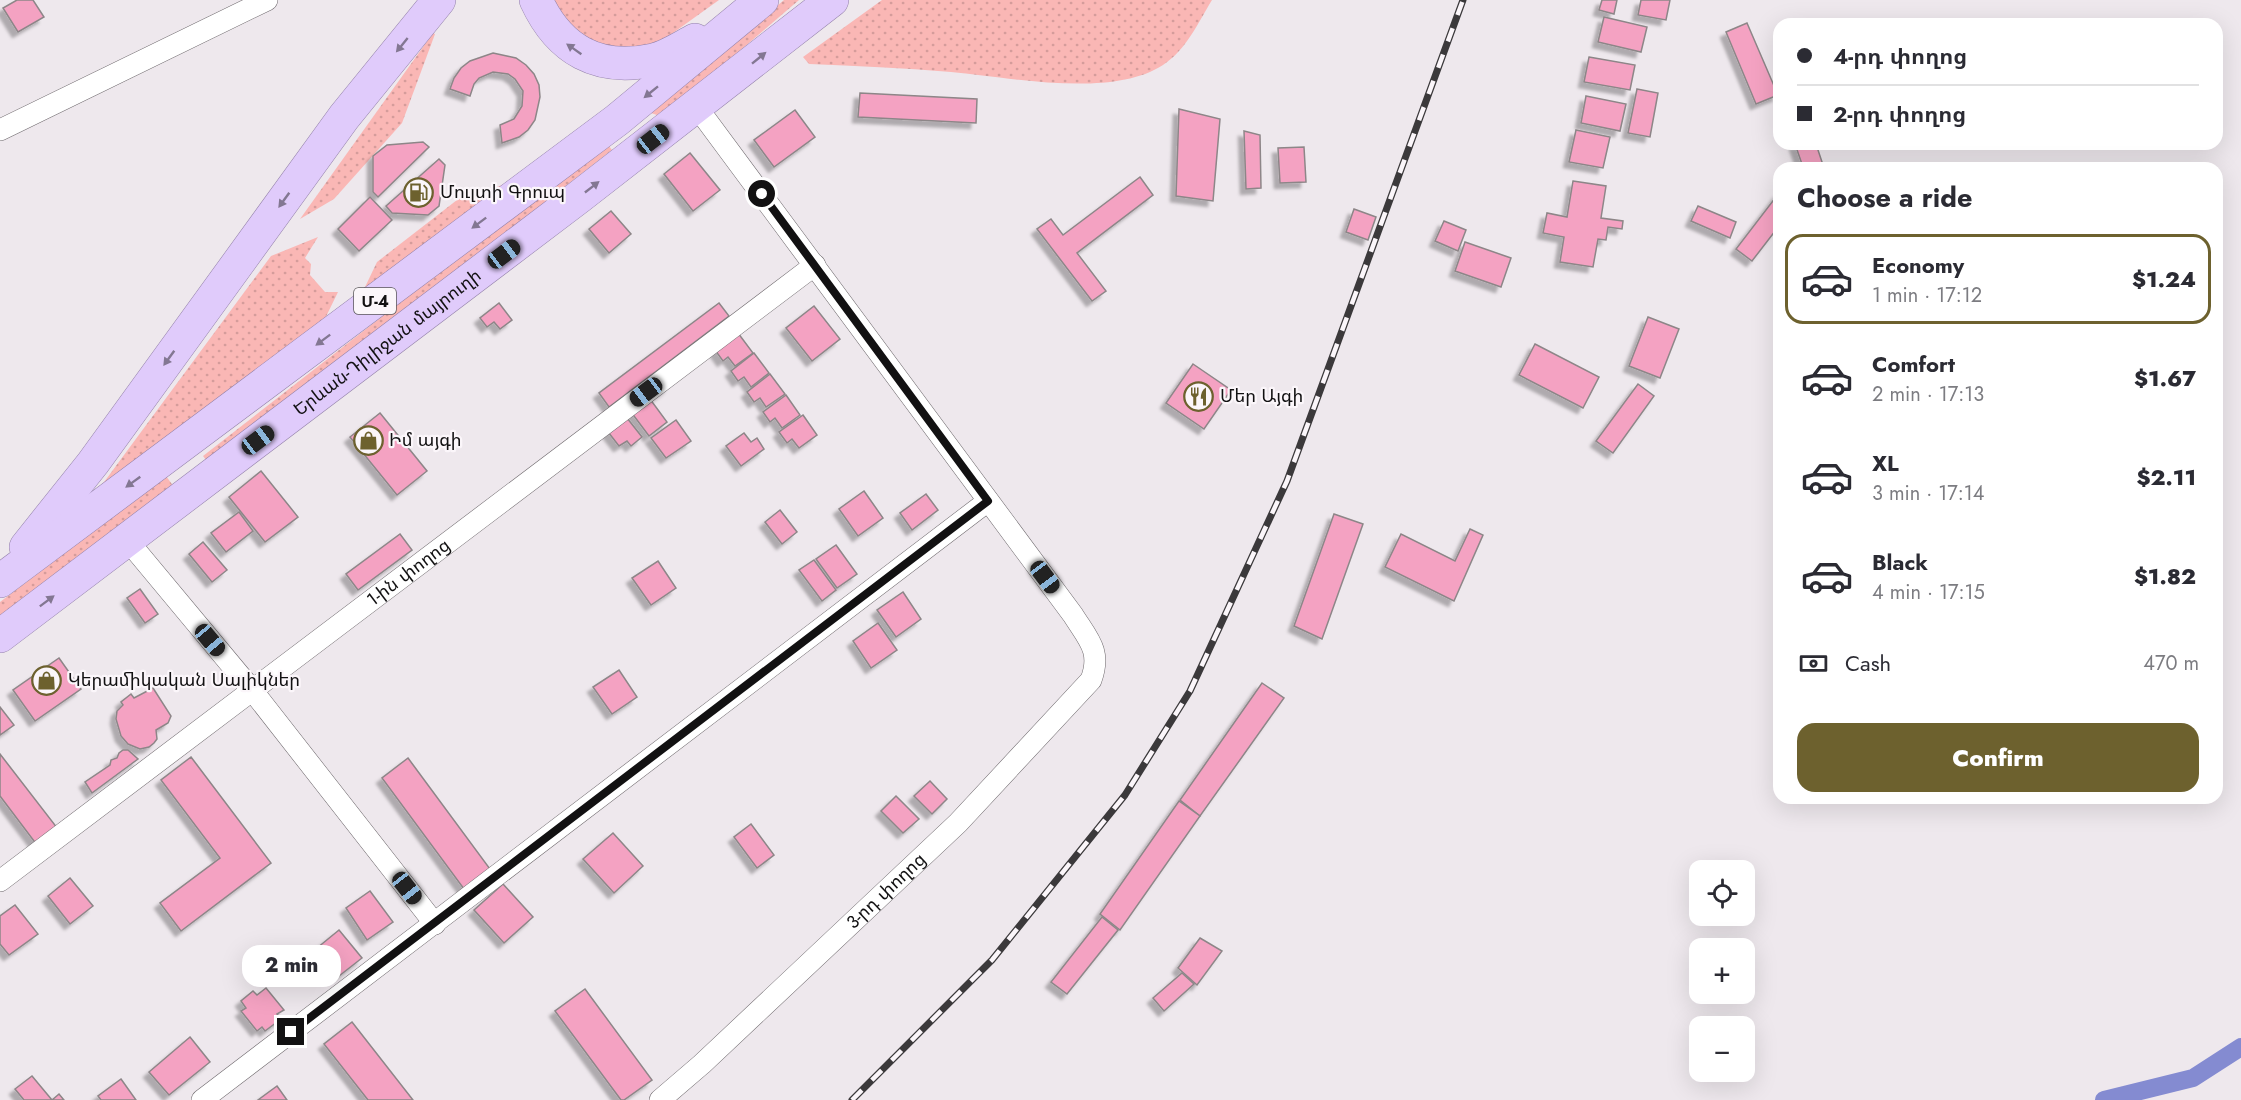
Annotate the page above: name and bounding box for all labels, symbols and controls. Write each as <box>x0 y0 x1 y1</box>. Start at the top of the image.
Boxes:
one-way arrow <box>395 37 408 53</box>
text: 4-րդ փողոց <box>1833 40 1967 72</box>
one-way arrow <box>567 43 583 55</box>
one-way arrow <box>751 53 766 65</box>
one-way arrow <box>643 86 658 98</box>
text: 2-րդ փողոց <box>1833 98 1966 130</box>
car <box>633 121 673 157</box>
fuel station icon: Մուլտի Գրուպ <box>403 176 435 208</box>
text: Choose a ride <box>1797 178 1972 217</box>
place label: Մուլտի Գրուպ <box>440 179 565 205</box>
route start <box>748 180 775 207</box>
one-way arrow <box>584 181 599 193</box>
one-way arrow <box>278 192 290 208</box>
one-way arrow <box>471 217 487 229</box>
car <box>484 236 524 272</box>
text: Economy <box>1872 249 1964 281</box>
icon: car <box>1800 252 1854 306</box>
street label: Երևան-Դիլիջան մայրուղի <box>288 263 487 422</box>
text: $1.24 <box>2132 263 2196 295</box>
text: 1 min · 17:12 <box>1872 281 1982 310</box>
road number: Մ-4 <box>354 288 396 314</box>
one-way arrow <box>315 334 331 346</box>
text: Comfort <box>1872 348 1955 380</box>
one-way arrow <box>163 350 175 366</box>
icon: car <box>1800 351 1854 405</box>
text: $1.67 <box>2134 362 2196 394</box>
car <box>626 374 666 410</box>
restaurant icon: Մեր Այգի <box>1183 380 1215 412</box>
text: 2 min · 17:13 <box>1872 380 1984 409</box>
place label: Մեր Այգի <box>1220 383 1303 409</box>
car <box>238 422 278 458</box>
shop icon: Իմ այգի <box>352 424 384 456</box>
place label: Իմ այգի <box>389 427 461 453</box>
text: XL <box>1872 447 1899 479</box>
icon: car <box>1800 450 1854 504</box>
text: $2.11 <box>2137 461 2196 493</box>
one-way arrow <box>126 476 141 488</box>
text: 3 min · 17:14 <box>1872 479 1984 508</box>
street label: 1-ին փողոց <box>361 532 455 612</box>
text: Black <box>1872 546 1928 578</box>
icon: car <box>1800 549 1854 603</box>
car <box>1027 557 1063 597</box>
text: $1.82 <box>2134 560 2196 592</box>
text: 4 min · 17:15 <box>1872 578 1985 607</box>
one-way arrow <box>39 596 54 608</box>
car <box>192 620 228 660</box>
icon: cash <box>1797 647 1830 680</box>
text: Cash <box>1845 647 1891 679</box>
text: 470 m <box>2143 649 2199 678</box>
shop icon: Կերամիկական Սալիկներ <box>31 664 63 696</box>
place label: Կերամիկական Սալիկներ <box>68 667 300 693</box>
button: Confirm <box>1797 723 2199 792</box>
street label: 3-րդ փողոց <box>840 847 932 935</box>
map controls <box>1689 860 1755 1082</box>
button: locate <box>1689 860 1755 926</box>
car <box>389 868 425 908</box>
button: + <box>1689 938 1755 1004</box>
callout: 2 min <box>242 945 340 987</box>
text: 2 min <box>265 951 318 980</box>
button: − <box>1689 1016 1755 1082</box>
route end <box>277 1018 304 1045</box>

